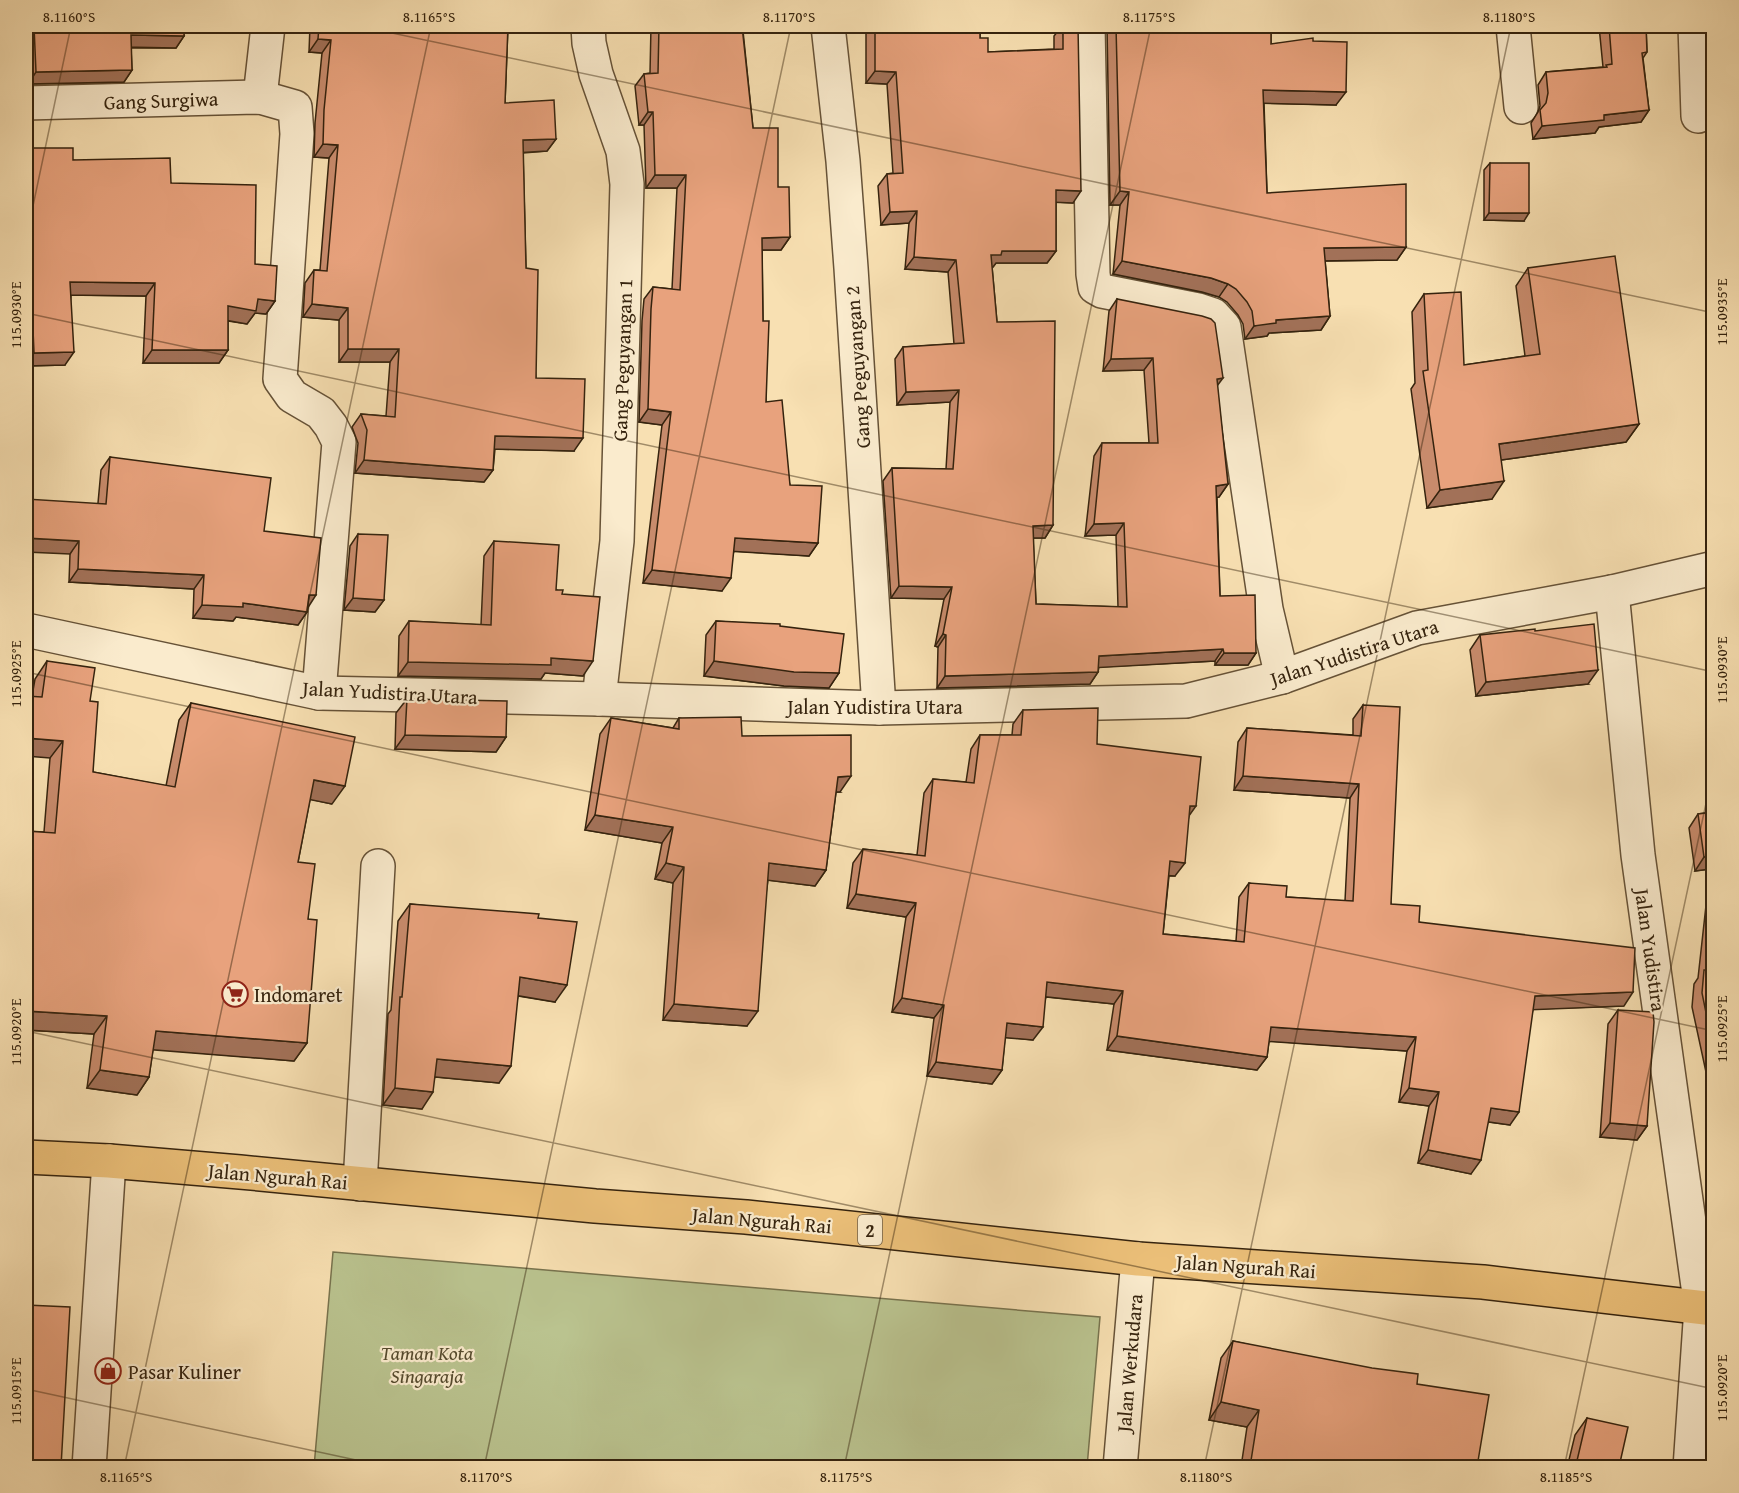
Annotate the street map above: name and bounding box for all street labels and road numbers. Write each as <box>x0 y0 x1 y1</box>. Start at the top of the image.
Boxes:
street label: Gang Surgiwa <box>103 83 219 116</box>
street label: Gang Peguyangan 1 <box>605 278 639 442</box>
street label: Gang Peguyangan 2 <box>837 285 877 449</box>
street label: Jalan Yudistira Utara <box>1263 611 1442 694</box>
street label: Jalan Yudistira Utara <box>299 673 479 711</box>
street label: Jalan Yudistira Utara <box>784 692 963 721</box>
street label: Jalan Yudistira <box>1628 884 1674 1014</box>
street label: Jalan Ngurah Rai <box>204 1155 349 1197</box>
street label: Jalan Ngurah Rai <box>688 1199 833 1241</box>
road number: 2 <box>858 1215 882 1245</box>
street label: Jalan Ngurah Rai <box>1172 1246 1317 1285</box>
street label: Jalan Werkudara <box>1108 1292 1150 1436</box>

